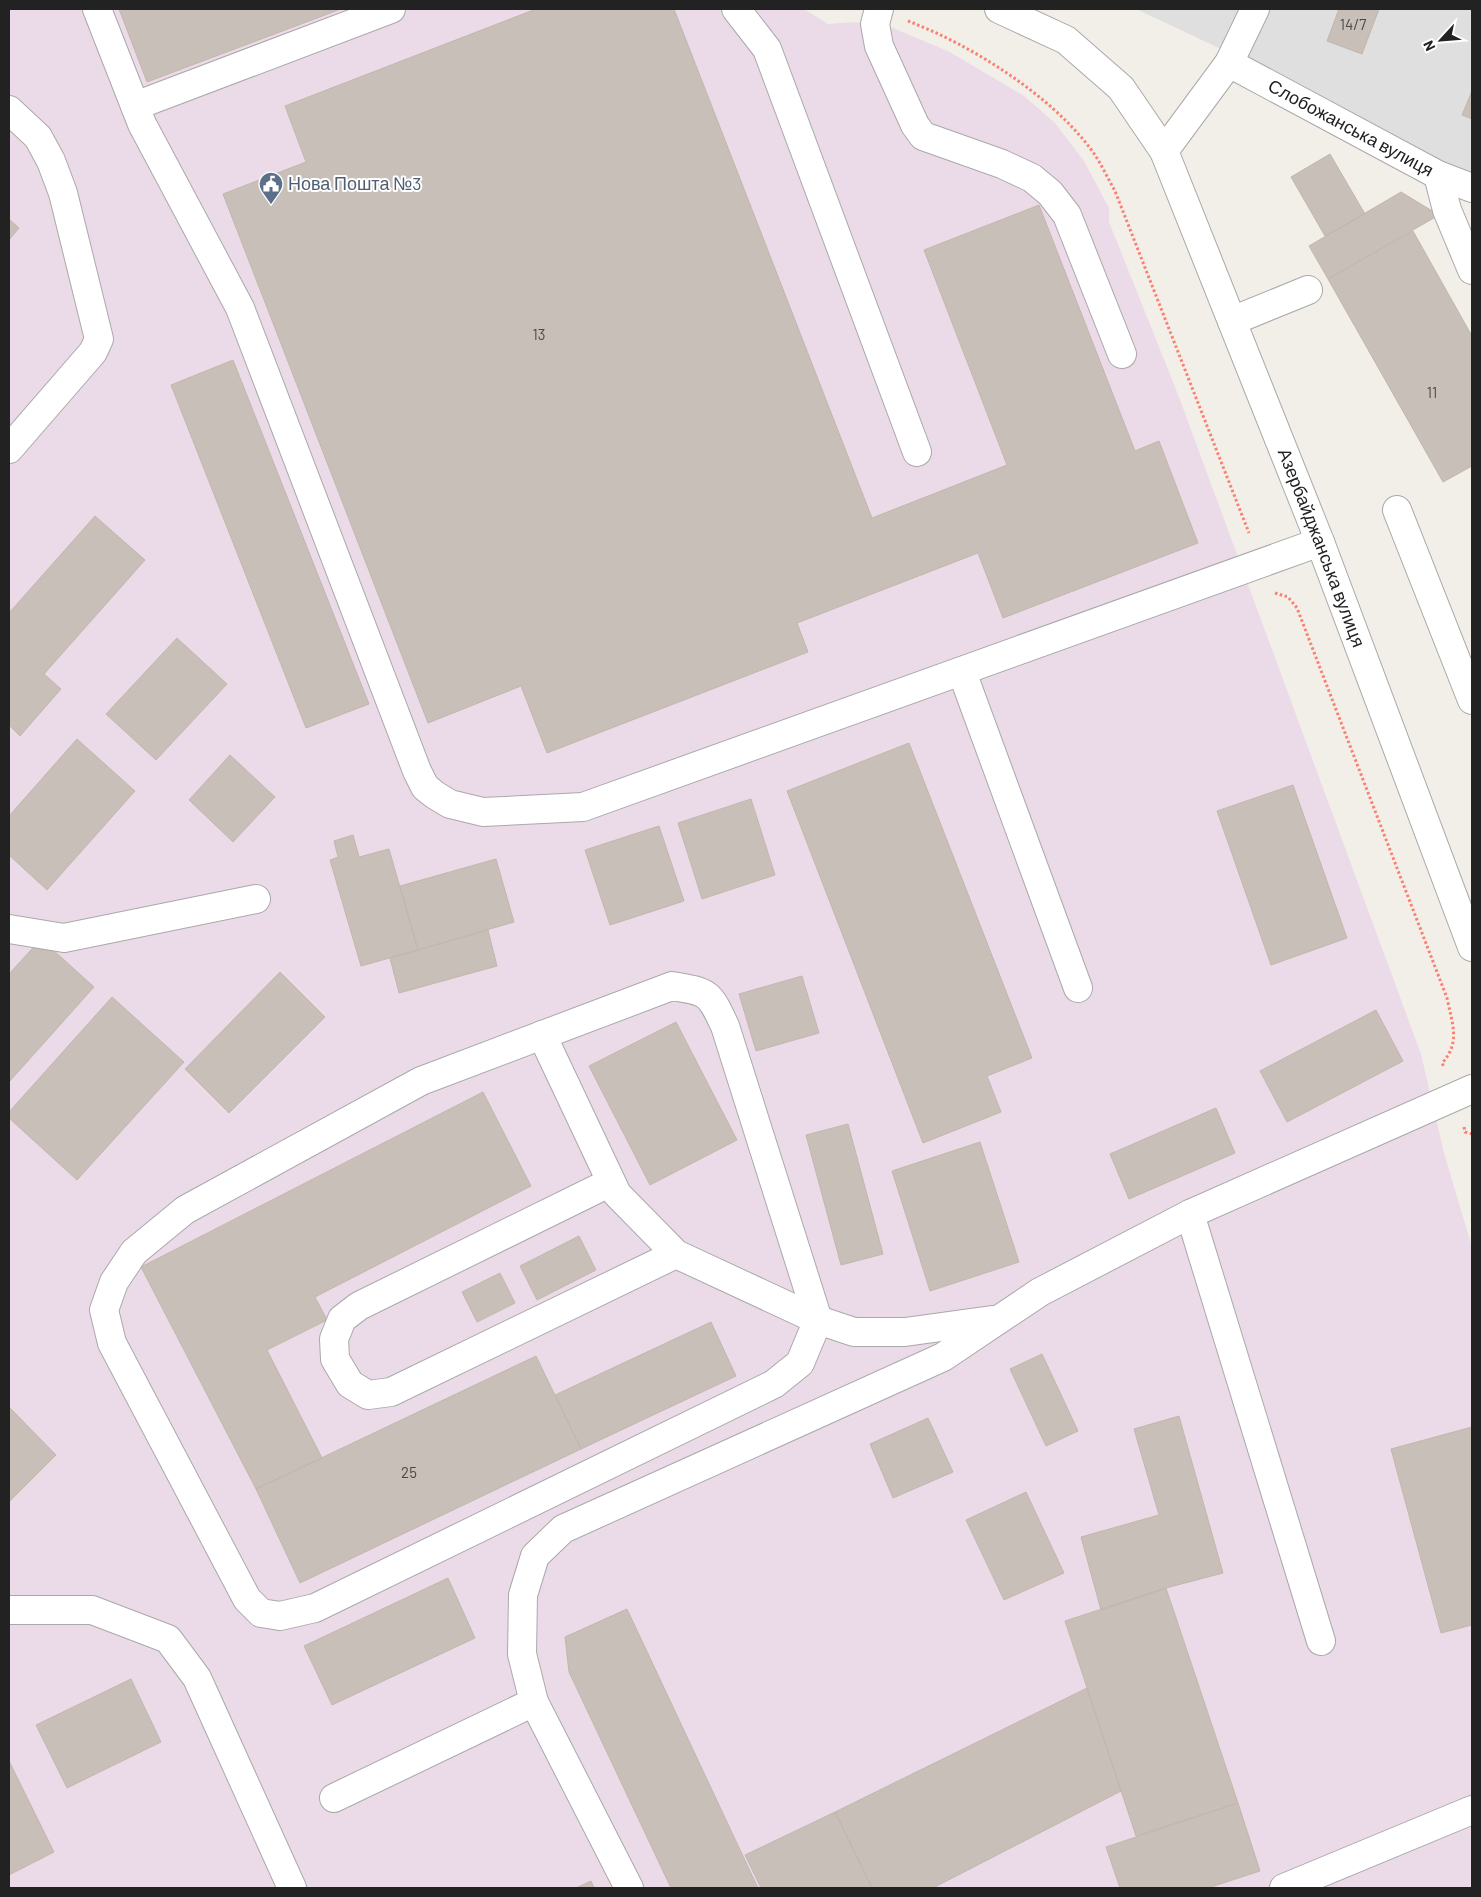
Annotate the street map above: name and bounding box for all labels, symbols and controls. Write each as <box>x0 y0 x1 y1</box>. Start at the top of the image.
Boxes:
house number: 14/7 <box>1340 15 1366 33</box>
north arrow <box>1416 15 1466 65</box>
text: N <box>1419 38 1439 54</box>
street label: Слобожанська вулиця <box>1265 74 1438 181</box>
public building icon: Нова Пошта №3 <box>258 171 284 205</box>
place label: Нова Пошта №3 <box>288 172 422 194</box>
house number: 13 <box>533 325 545 343</box>
house number: 11 <box>1427 383 1437 401</box>
street label: Азербайджанська вулиця <box>1274 445 1370 650</box>
house number: 25 <box>401 1463 417 1481</box>

